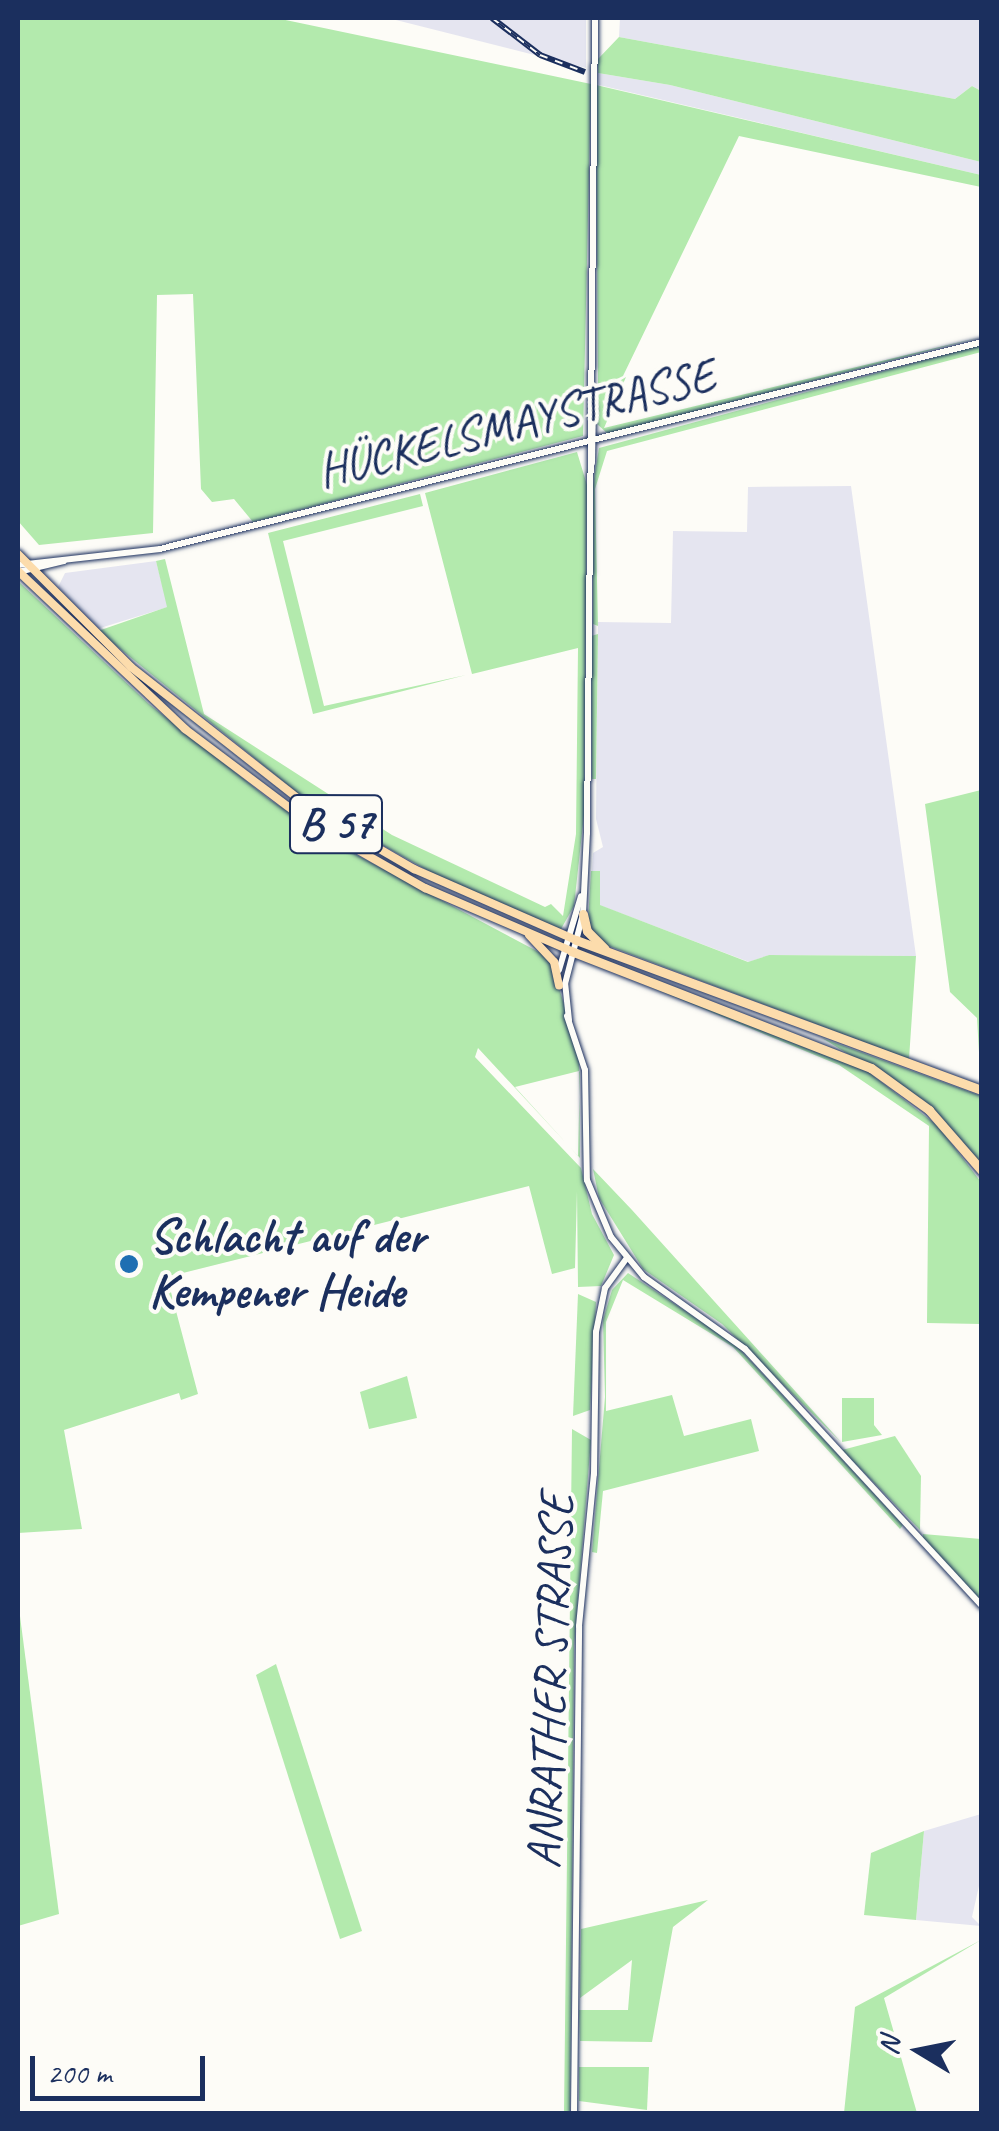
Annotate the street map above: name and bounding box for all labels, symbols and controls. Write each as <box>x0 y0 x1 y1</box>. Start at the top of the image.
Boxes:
street label: HÜCKELSMAYSTRASSE <box>311 346 721 500</box>
road number: B 57 <box>288 784 384 864</box>
place label: Schlacht auf der Kempener Heide <box>149 1207 426 1320</box>
marker: Schlacht auf der Kempener Heide <box>118 1253 140 1275</box>
street label: ANRATHER STRASSE <box>515 1493 585 1869</box>
north arrow <box>869 2001 969 2101</box>
text: N <box>870 2034 908 2057</box>
scale bar <box>35 2036 210 2098</box>
text: 200 m <box>47 2054 112 2092</box>

